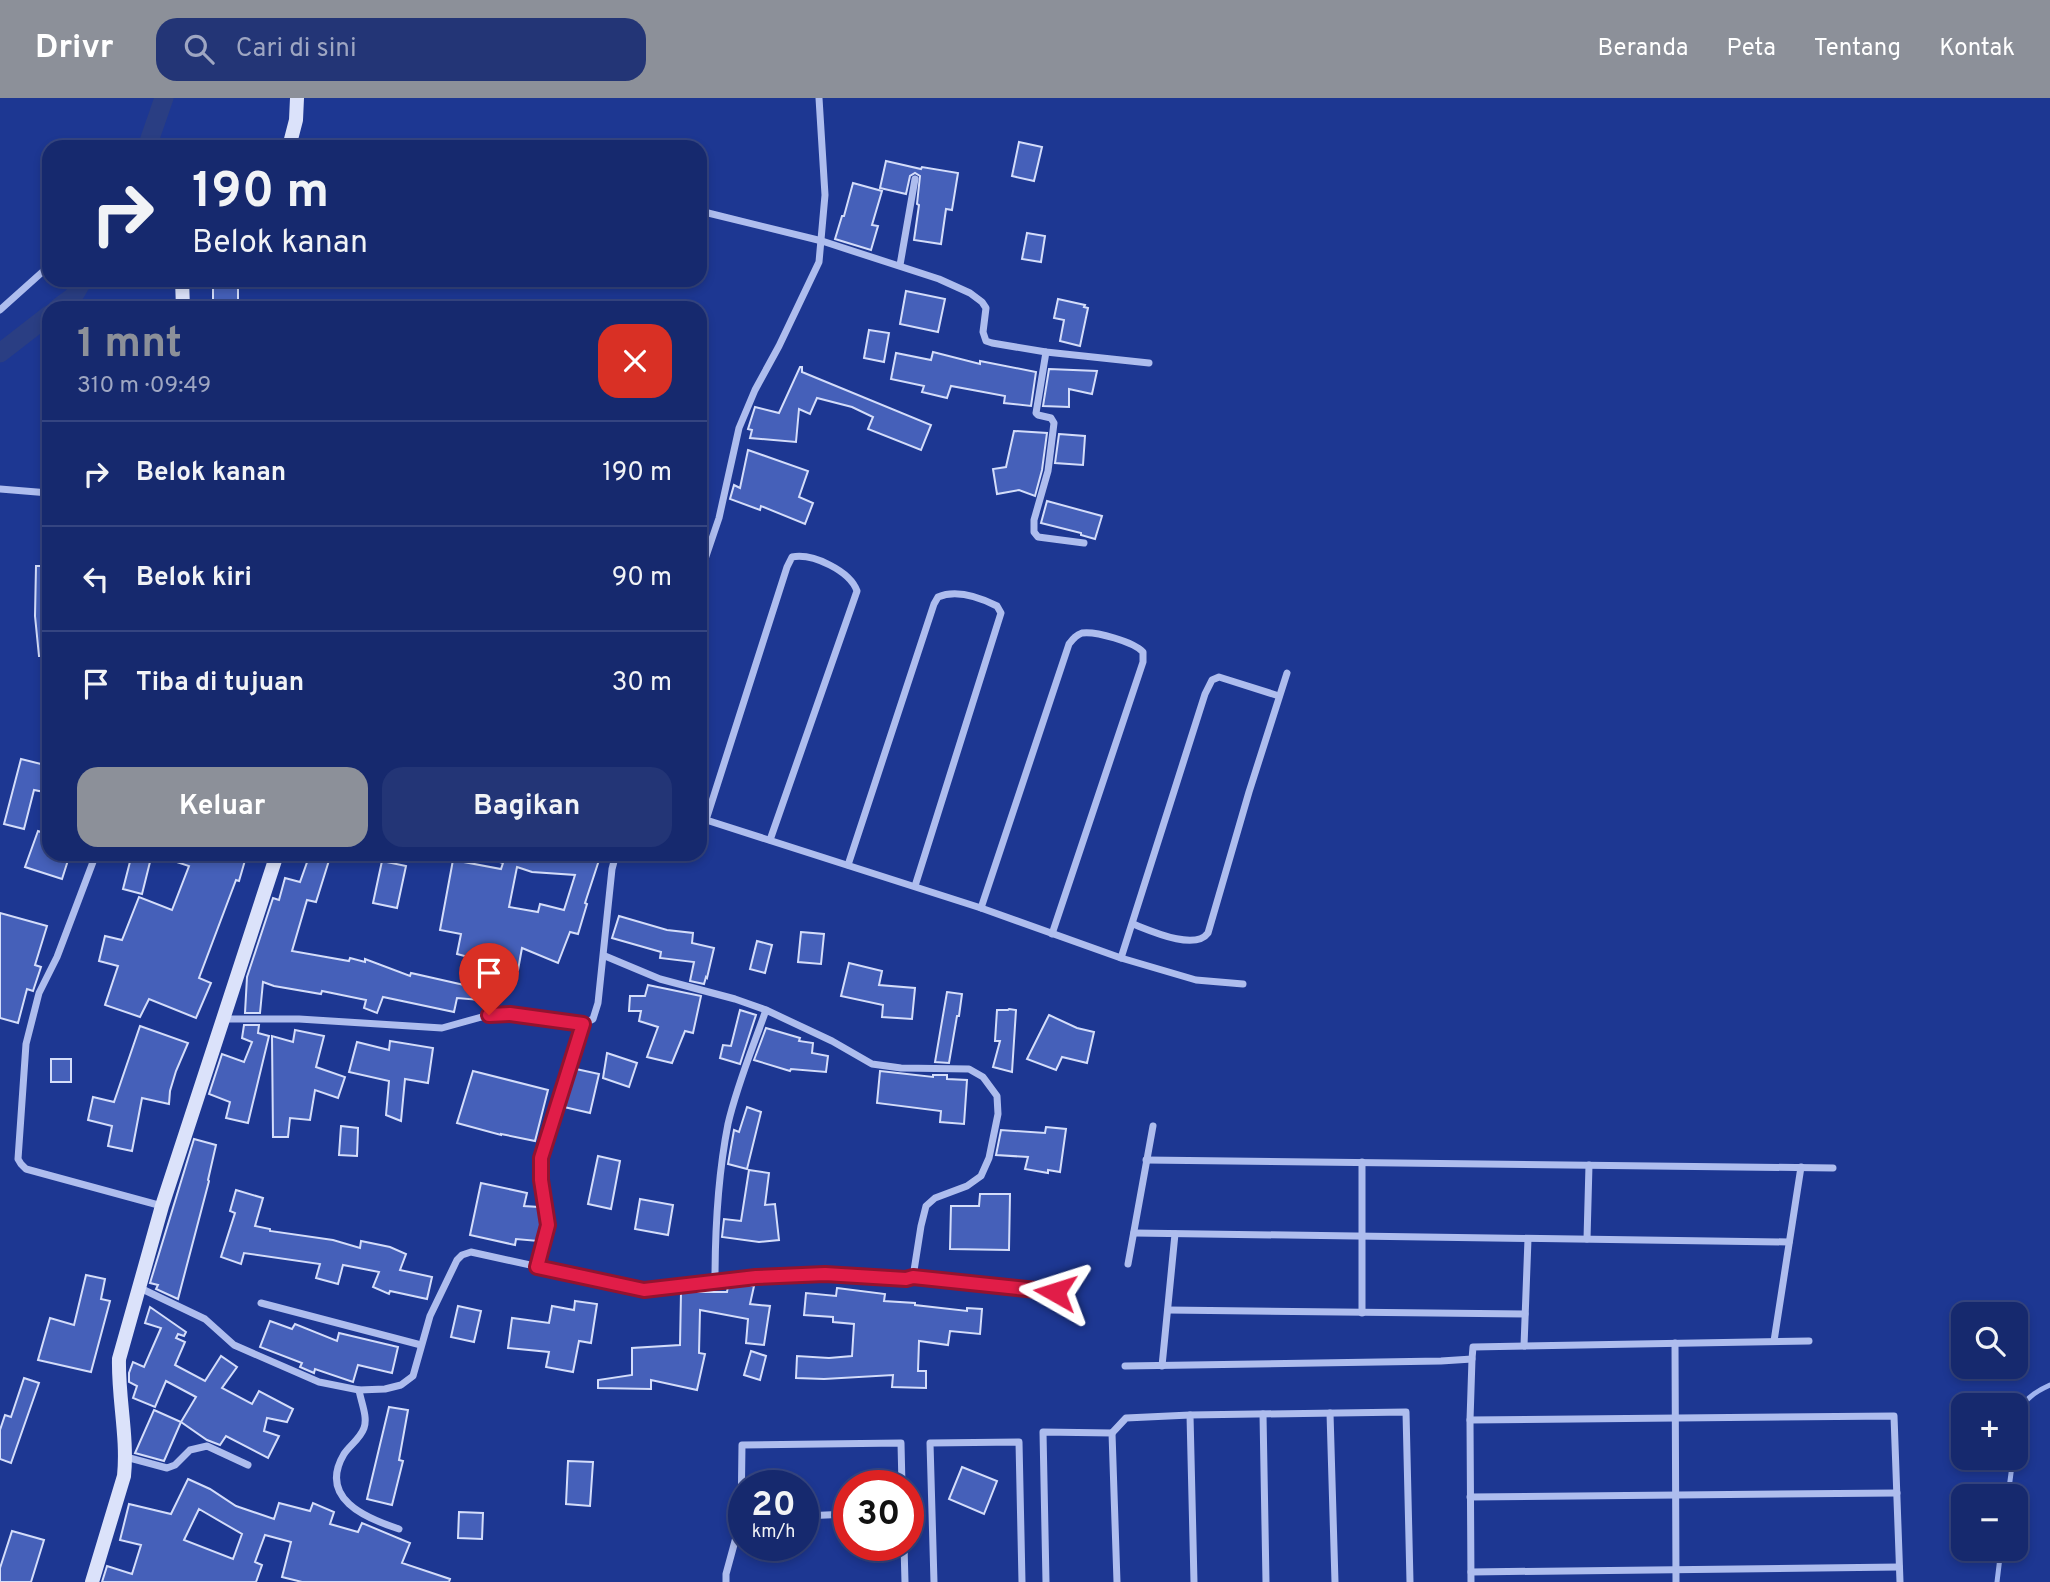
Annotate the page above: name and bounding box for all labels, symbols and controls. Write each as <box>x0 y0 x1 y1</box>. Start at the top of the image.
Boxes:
search box <box>156 18 646 81</box>
text: Drivr <box>35 28 114 70</box>
icon: search <box>180 30 218 68</box>
text: Cari di sini <box>236 33 357 66</box>
text: Beranda <box>1598 34 1689 64</box>
text: Peta <box>1727 34 1776 64</box>
text: Tentang <box>1814 34 1901 64</box>
text: Kontak <box>1939 34 2015 64</box>
text: 190 m <box>192 163 329 225</box>
icon: right <box>77 168 168 259</box>
text: Belok kanan <box>192 224 368 264</box>
text: 1 mnt <box>77 319 182 372</box>
button: close <box>598 324 672 398</box>
text: 310 m · 09:49 <box>77 372 211 401</box>
icon: right <box>77 455 115 493</box>
text: Belok kanan <box>136 457 286 490</box>
text: 190 m <box>602 457 672 490</box>
icon: left <box>77 560 115 598</box>
text: Belok kiri <box>136 562 252 595</box>
text: 90 m <box>612 562 672 595</box>
icon: arrive <box>77 665 115 703</box>
text: Tiba di tujuan <box>136 667 304 700</box>
text: 30 m <box>612 667 672 700</box>
button: Keluar <box>77 767 368 847</box>
button: Bagikan <box>382 767 672 847</box>
pin <box>459 943 519 1015</box>
icon: arrive <box>470 954 508 992</box>
position arrow <box>1018 1255 1092 1329</box>
map controls <box>1951 1302 2028 1561</box>
button: search <box>1951 1302 2028 1379</box>
button: + <box>1951 1393 2028 1470</box>
speed limit sign: 30 <box>833 1470 924 1561</box>
text: 20 <box>751 1484 796 1528</box>
button: − <box>1951 1484 2028 1561</box>
text: km/h <box>752 1521 795 1544</box>

